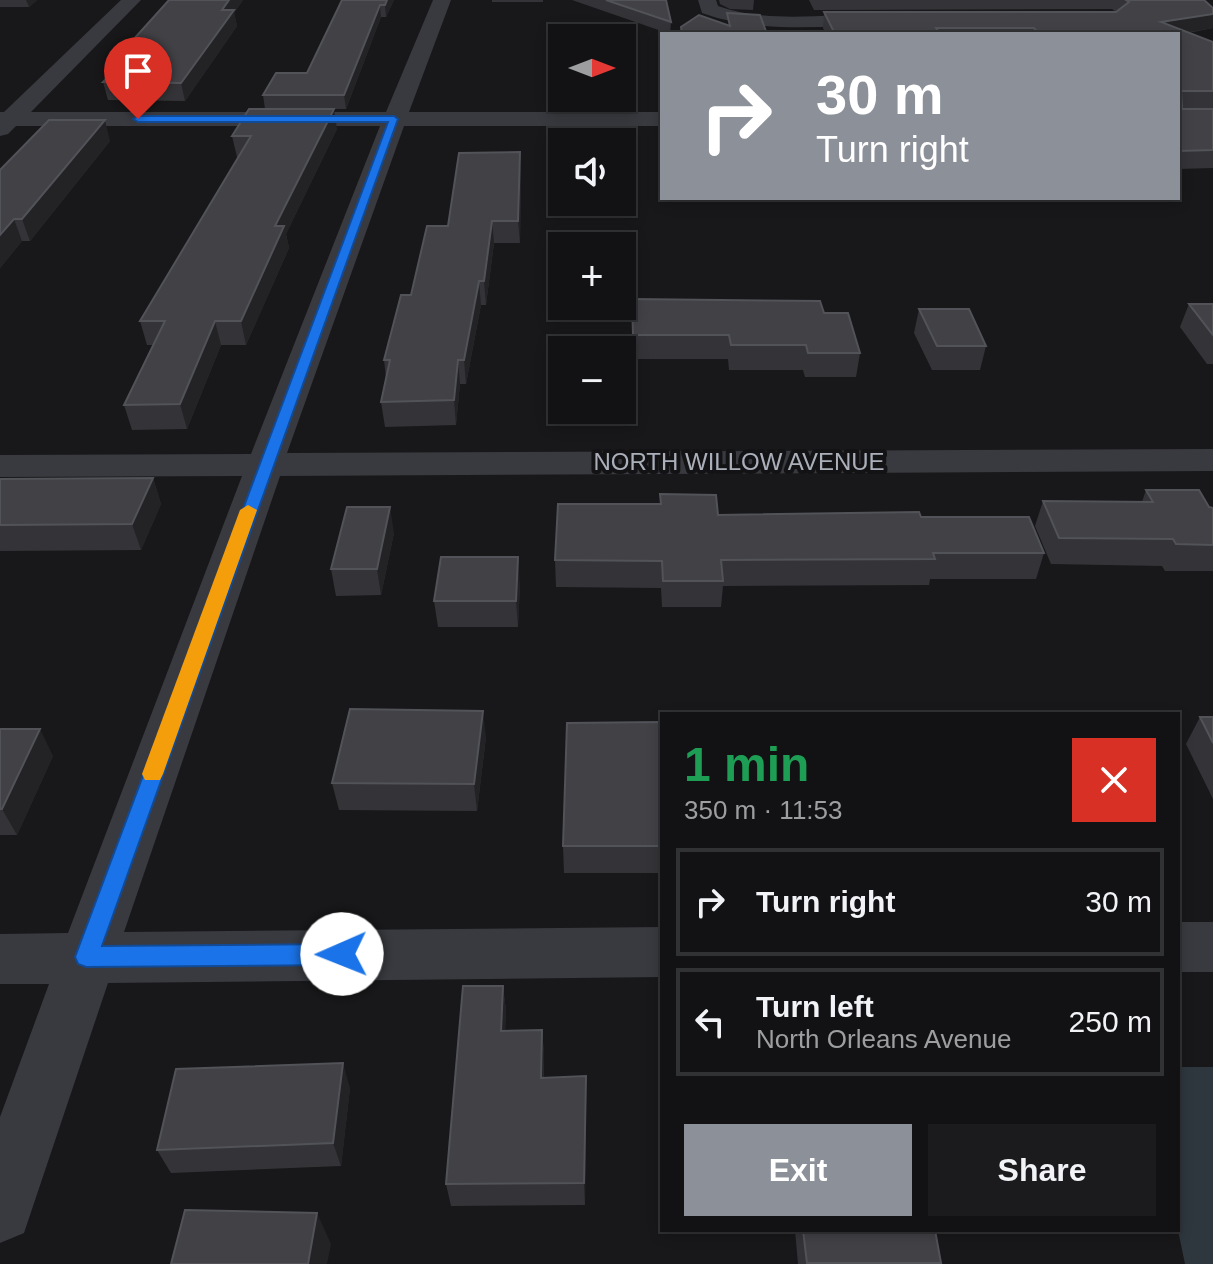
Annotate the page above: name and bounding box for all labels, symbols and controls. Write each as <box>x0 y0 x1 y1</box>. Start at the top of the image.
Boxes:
north arrow <box>548 24 636 112</box>
map controls <box>548 24 636 424</box>
pin <box>104 37 172 119</box>
icon: arrive <box>116 49 160 93</box>
text: 30 m <box>816 63 944 126</box>
icon: right <box>684 64 788 168</box>
button: sound <box>548 128 636 216</box>
text: Turn right <box>816 129 969 170</box>
button: + <box>548 232 636 320</box>
button: − <box>548 336 636 424</box>
street label: NORTH WILLOW AVENUE <box>593 448 885 475</box>
text: 1 min <box>684 738 809 791</box>
button: close <box>1072 738 1156 822</box>
text: 350 m · 11:53 <box>684 795 843 825</box>
icon: right <box>688 880 732 924</box>
text: Turn right <box>756 885 895 918</box>
text: 30 m <box>1085 885 1152 918</box>
position arrow <box>300 912 384 996</box>
text: Turn left <box>756 990 874 1023</box>
icon: left <box>688 1000 732 1044</box>
text: 250 m <box>1069 1005 1152 1038</box>
text: North Orleans Avenue <box>756 1024 1011 1054</box>
button: Exit <box>684 1124 912 1216</box>
button: Share <box>928 1124 1156 1216</box>

